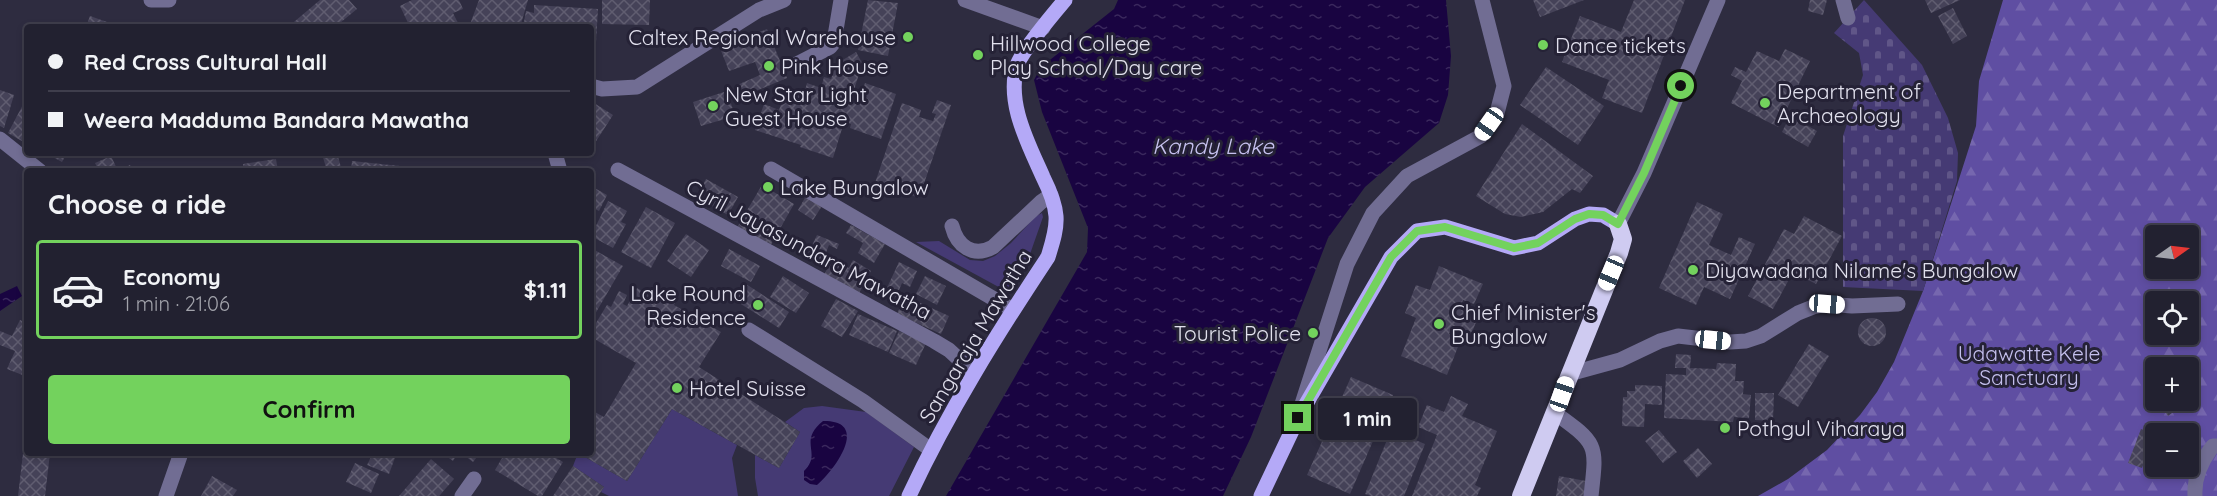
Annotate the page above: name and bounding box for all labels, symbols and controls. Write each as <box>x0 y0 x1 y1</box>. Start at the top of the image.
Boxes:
place label: Caltex Regional Warehouse <box>628 24 896 50</box>
marker: Caltex Regional Warehouse <box>901 30 915 44</box>
place label: Hillwood College Play School/Day care <box>990 30 1202 80</box>
place label: Dance tickets <box>1555 32 1686 58</box>
marker: Dance tickets <box>1536 38 1550 52</box>
text: Red Cross Cultural Hall <box>84 48 327 76</box>
marker: Hillwood College Play School/Day care <box>971 48 985 62</box>
place label: Pink House <box>781 53 889 79</box>
marker: Pink House <box>762 59 776 73</box>
route start <box>1667 72 1694 99</box>
place label: Department of Archaeology <box>1777 78 1921 128</box>
place label: New Star Light Guest House <box>725 81 867 131</box>
marker: Department of Archaeology <box>1758 96 1772 110</box>
marker: New Star Light Guest House <box>706 99 720 113</box>
car <box>1471 104 1507 144</box>
text: Weera Madduma Bandara Mawatha <box>84 106 469 134</box>
water label: Kandy Lake <box>1152 132 1275 160</box>
street label: Cyril Jayasundara Mawatha <box>682 173 936 325</box>
place label: Lake Bungalow <box>780 174 929 200</box>
marker: Lake Bungalow <box>761 180 775 194</box>
text: Choose a ride <box>48 187 226 221</box>
north arrow <box>2145 225 2199 279</box>
map controls <box>2145 225 2199 477</box>
street label: Sangaraja Mawatha <box>913 245 1037 427</box>
car <box>1596 253 1626 293</box>
place label: Diyawadana Nilame's Bungalow <box>1705 257 2019 283</box>
icon: car <box>51 263 105 317</box>
text: Economy <box>123 263 221 291</box>
marker: Diyawadana Nilame's Bungalow <box>1686 263 1700 277</box>
text: $1.11 <box>524 276 567 304</box>
place label: Lake Round Residence <box>630 280 746 330</box>
text: 1 min · 21:06 <box>123 291 230 316</box>
button: locate <box>2145 291 2199 345</box>
car <box>1808 294 1846 314</box>
marker: Lake Round Residence <box>751 298 765 312</box>
place label: Chief Minister's Bungalow <box>1451 299 1596 349</box>
marker: Chief Minister's Bungalow <box>1432 317 1446 331</box>
place label: Tourist Police <box>1174 320 1301 346</box>
marker: Tourist Police <box>1306 326 1320 340</box>
car <box>1694 329 1732 351</box>
park label: Udawatte Kele Sanctuary <box>1958 340 2100 390</box>
button: + <box>2145 357 2199 411</box>
car <box>1548 374 1576 414</box>
button: Confirm <box>48 375 570 444</box>
place label: Hotel Suisse <box>689 375 806 401</box>
marker: Hotel Suisse <box>670 381 684 395</box>
callout: 1 min <box>1319 397 1418 439</box>
route end <box>1284 404 1311 431</box>
text: 1 min <box>1343 406 1392 431</box>
place label: Pothgul Viharaya <box>1737 415 1905 441</box>
marker: Pothgul Viharaya <box>1718 421 1732 435</box>
button: − <box>2145 423 2199 477</box>

